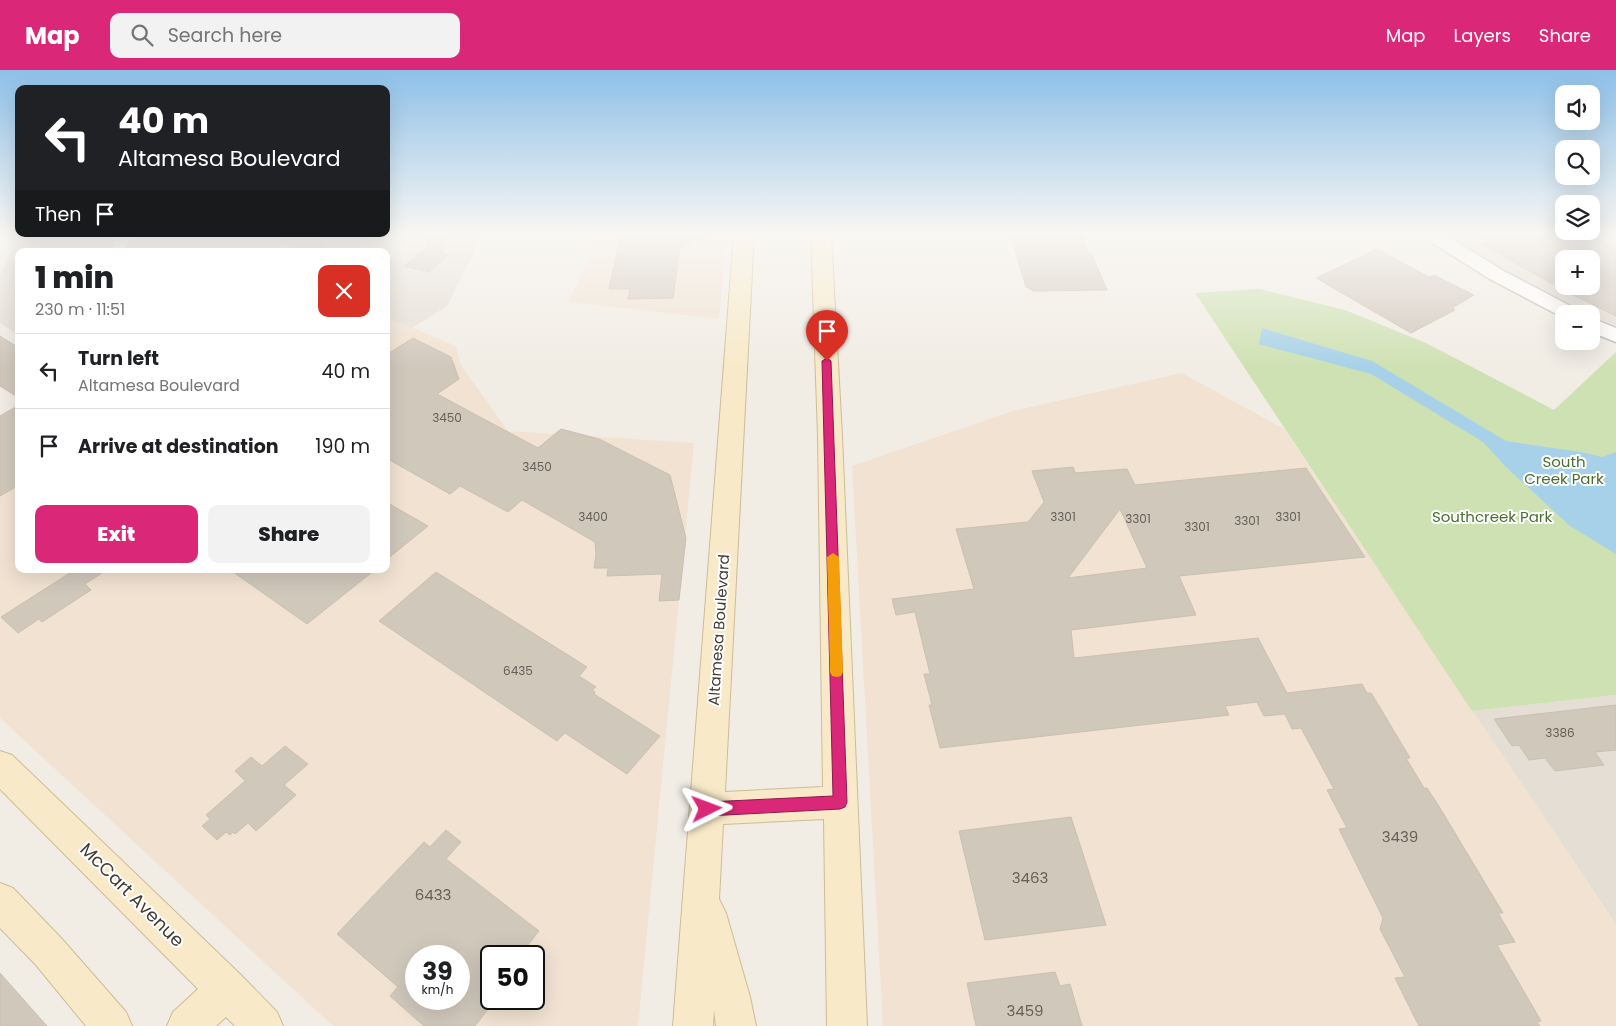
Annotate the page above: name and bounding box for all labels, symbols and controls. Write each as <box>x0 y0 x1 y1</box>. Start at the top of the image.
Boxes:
search box <box>110 13 460 58</box>
text: Map <box>25 19 80 52</box>
icon: search <box>128 21 156 49</box>
text: Search here <box>168 22 282 49</box>
text: Map <box>1386 23 1426 48</box>
text: Layers <box>1454 23 1511 48</box>
text: Share <box>1539 23 1591 48</box>
map controls <box>1555 85 1600 350</box>
button: sound <box>1555 85 1600 130</box>
text: 40 m <box>118 96 209 145</box>
icon: left <box>35 105 100 170</box>
button: search <box>1555 140 1600 185</box>
text: Altamesa Boulevard <box>118 143 341 174</box>
button: layers <box>1555 195 1600 240</box>
icon: arrive <box>91 200 119 228</box>
text: Then <box>35 201 81 228</box>
button: + <box>1555 250 1600 295</box>
text: 1 min <box>35 256 114 299</box>
button: close <box>318 265 370 317</box>
text: 230 m · 11:51 <box>35 298 125 321</box>
button: − <box>1555 305 1600 350</box>
pin <box>806 310 848 361</box>
icon: arrive <box>813 317 841 345</box>
text: Turn left <box>78 345 159 372</box>
icon: left <box>35 357 63 385</box>
text: 40 m <box>321 358 370 385</box>
text: Altamesa Boulevard <box>78 374 240 397</box>
house number: 3450 <box>432 409 462 426</box>
icon: arrive <box>35 432 63 460</box>
text: Arrive at destination <box>78 433 279 460</box>
text: 190 m <box>315 433 370 460</box>
park label: South Creek Park <box>1524 451 1604 489</box>
house number: 3450 <box>522 458 552 475</box>
button: Exit <box>35 505 198 563</box>
button: Share <box>208 505 370 563</box>
park label: Southcreek Park <box>1432 506 1552 527</box>
house number: 3400 <box>578 508 608 525</box>
house number: 3301 <box>1050 508 1076 525</box>
house number: 3301 <box>1275 508 1301 525</box>
house number: 3301 <box>1125 510 1151 527</box>
house number: 3301 <box>1234 512 1260 529</box>
house number: 3301 <box>1184 518 1210 535</box>
street label: Altamesa Boulevard <box>703 554 734 706</box>
house number: 6435 <box>503 662 533 679</box>
house number: 3386 <box>1545 724 1575 741</box>
position arrow <box>680 782 732 834</box>
house number: 3439 <box>1382 826 1418 847</box>
street label: McCart Avenue <box>75 837 190 952</box>
house number: 3463 <box>1012 867 1048 888</box>
house number: 6433 <box>415 884 451 905</box>
speed limit sign: 50 <box>480 945 545 1010</box>
text: 39 <box>422 954 453 989</box>
text: km/h <box>422 981 453 998</box>
house number: 3459 <box>1006 1000 1044 1021</box>

